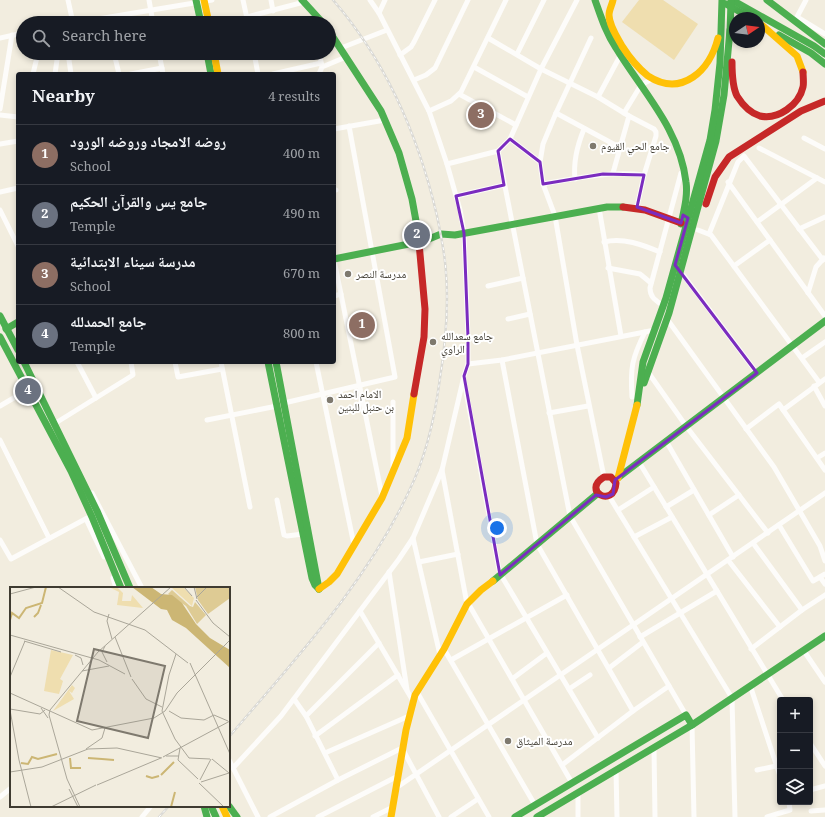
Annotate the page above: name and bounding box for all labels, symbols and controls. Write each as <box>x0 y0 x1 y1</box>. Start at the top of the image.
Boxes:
north arrow <box>729 12 765 48</box>
search box <box>16 16 336 60</box>
text: Search here <box>62 25 147 51</box>
icon: search <box>30 27 52 49</box>
text: Nearby <box>32 84 95 113</box>
text: 4 results <box>268 87 320 109</box>
pin: 3 <box>468 100 494 130</box>
text: روضه الامجاد وروضه الورود <box>70 131 226 157</box>
place label: جامع الحي القيوم <box>601 138 669 157</box>
marker: جامع الحي القيوم <box>588 141 598 151</box>
text: 1 <box>41 144 49 166</box>
text: 400 m <box>283 144 320 166</box>
text: School <box>70 157 111 179</box>
text: جامع يس والقرآن الحكيم <box>70 191 207 217</box>
text: 2 <box>41 204 49 226</box>
text: 490 m <box>283 204 320 226</box>
text: Temple <box>70 217 116 239</box>
pin: 2 <box>404 220 430 250</box>
text: مدرسة سيناء الابتدائية <box>70 251 196 277</box>
text: 3 <box>41 264 49 286</box>
text: 670 m <box>283 264 320 286</box>
place label: مدرسة النصر <box>355 266 406 285</box>
marker: مدرسة النصر <box>343 269 353 279</box>
text: School <box>70 277 111 299</box>
pin: 1 <box>349 310 375 340</box>
text: جامع الحمدلله <box>70 311 146 337</box>
text: 4 <box>41 324 49 346</box>
text: 800 m <box>283 324 320 346</box>
place label: جامع سعدالله الراوي <box>441 328 493 360</box>
text: Temple <box>70 337 116 359</box>
marker: جامع سعدالله الراوي <box>428 337 438 347</box>
pin: 4 <box>15 376 41 406</box>
place label: الامام احمد بن حنبل للبنين <box>338 386 394 418</box>
marker: الامام احمد بن حنبل للبنين <box>325 395 335 405</box>
your location <box>487 518 507 538</box>
inset map <box>10 587 230 807</box>
map controls <box>777 697 813 805</box>
button: + <box>777 697 813 733</box>
place label: مدرسة الميثاق <box>516 733 572 752</box>
button: − <box>777 733 813 769</box>
marker: مدرسة الميثاق <box>503 736 513 746</box>
button: layers <box>777 769 813 805</box>

